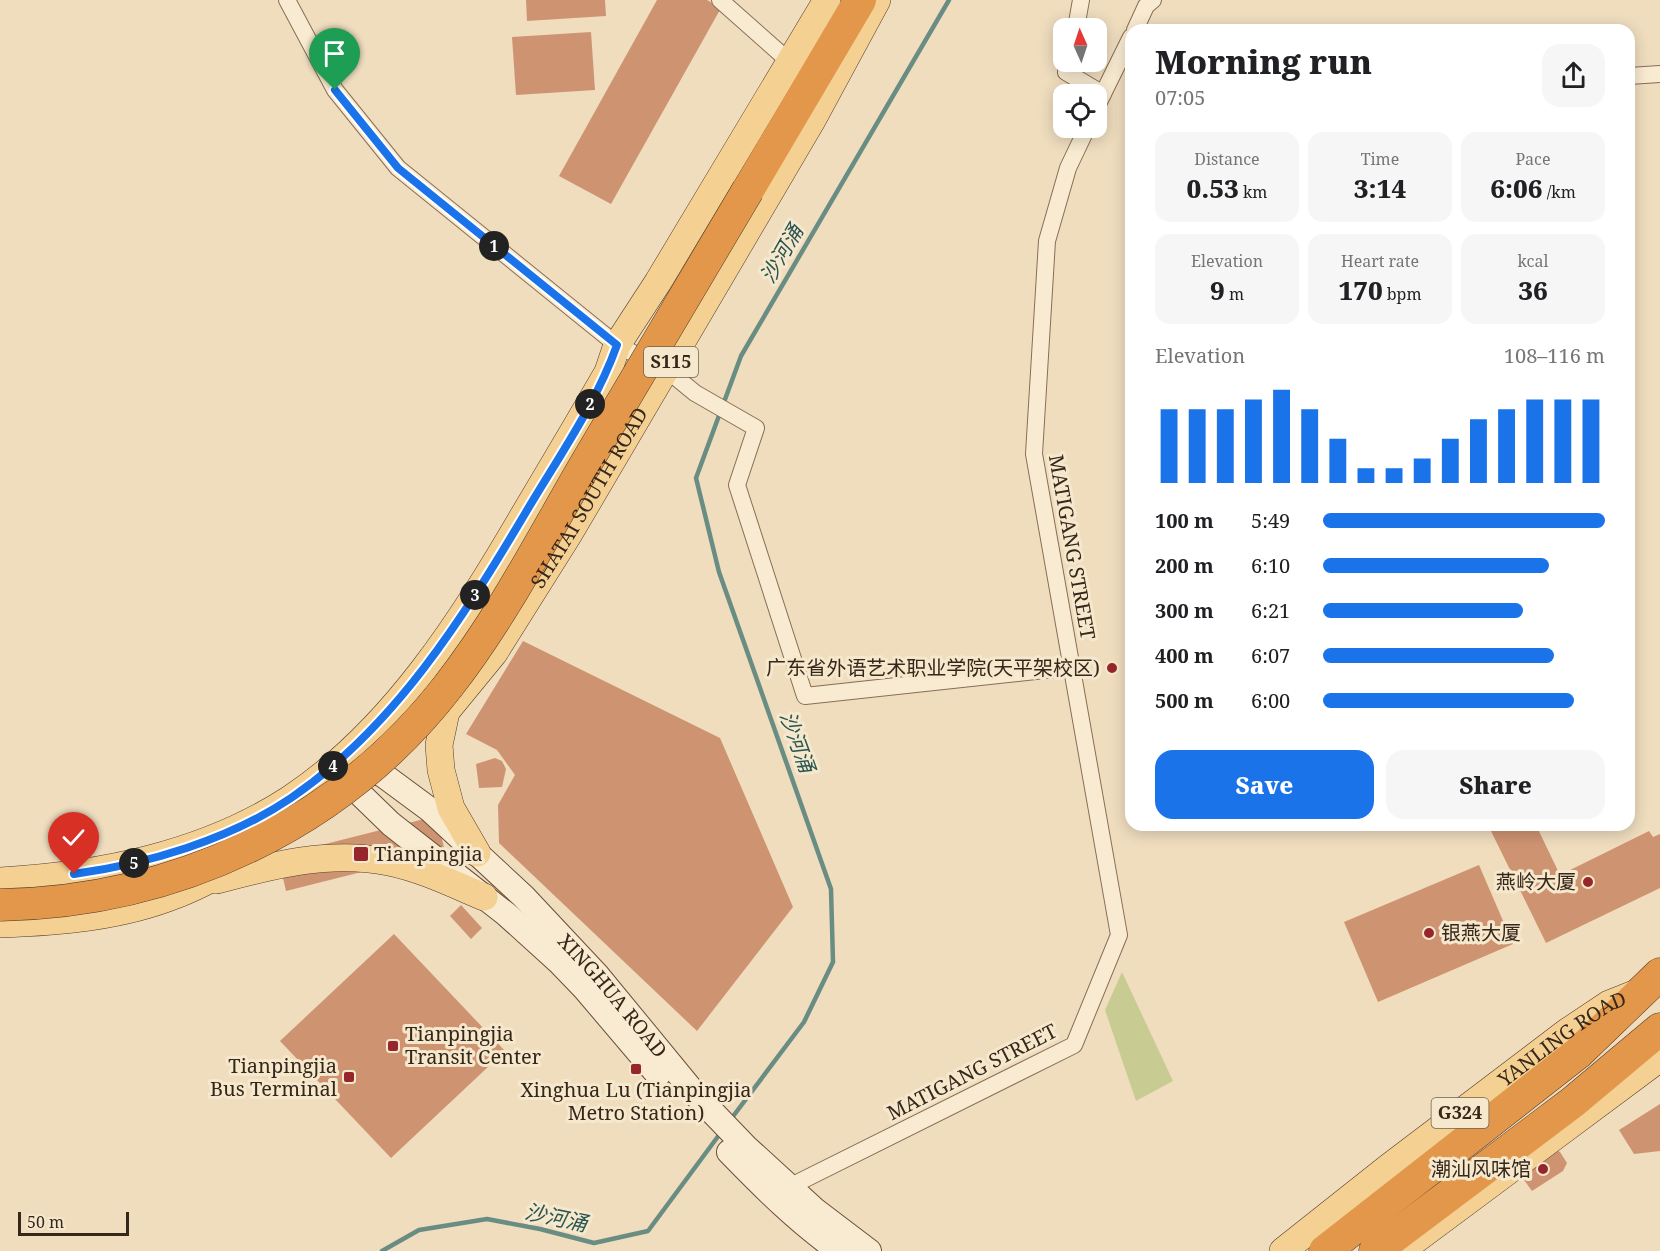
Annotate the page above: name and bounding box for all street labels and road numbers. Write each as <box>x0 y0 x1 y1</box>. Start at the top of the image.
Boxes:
road number: S115 <box>644 347 698 377</box>
street label: SHATAI SOUTH ROAD <box>524 402 653 593</box>
street label: MATIGANG STREET <box>1043 452 1102 642</box>
street label: XINGHUA ROAD <box>552 928 674 1063</box>
street label: YANLING ROAD <box>1492 985 1630 1093</box>
street label: MATIGANG STREET <box>882 1017 1061 1126</box>
road number: G324 <box>1432 1098 1488 1128</box>

